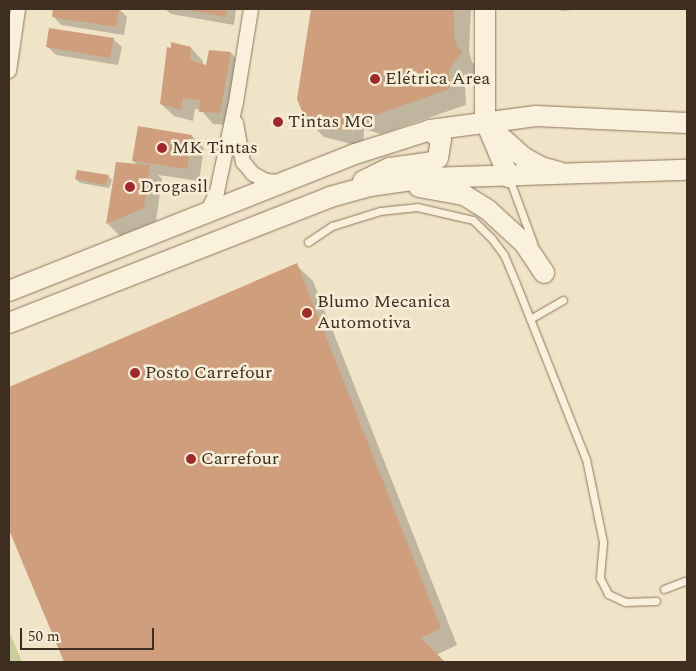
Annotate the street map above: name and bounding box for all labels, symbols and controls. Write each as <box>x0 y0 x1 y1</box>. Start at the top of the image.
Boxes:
place label: Elétrica Area <box>385 68 490 90</box>
marker: Elétrica Area <box>369 73 381 85</box>
place label: Tintas MC <box>288 111 374 133</box>
marker: Tintas MC <box>272 116 284 128</box>
place label: MK Tintas <box>172 137 258 159</box>
marker: MK Tintas <box>156 142 168 154</box>
place label: Drogasil <box>140 176 208 198</box>
marker: Drogasil <box>124 181 136 193</box>
place label: Blumo Mecanica Automotiva <box>317 292 451 334</box>
marker: Blumo Mecanica Automotiva <box>301 307 313 319</box>
place label: Posto Carrefour <box>145 362 272 384</box>
marker: Posto Carrefour <box>129 367 141 379</box>
place label: Carrefour <box>201 448 279 470</box>
marker: Carrefour <box>185 453 197 465</box>
scale bar <box>22 618 156 650</box>
text: 50 m <box>28 625 60 648</box>

